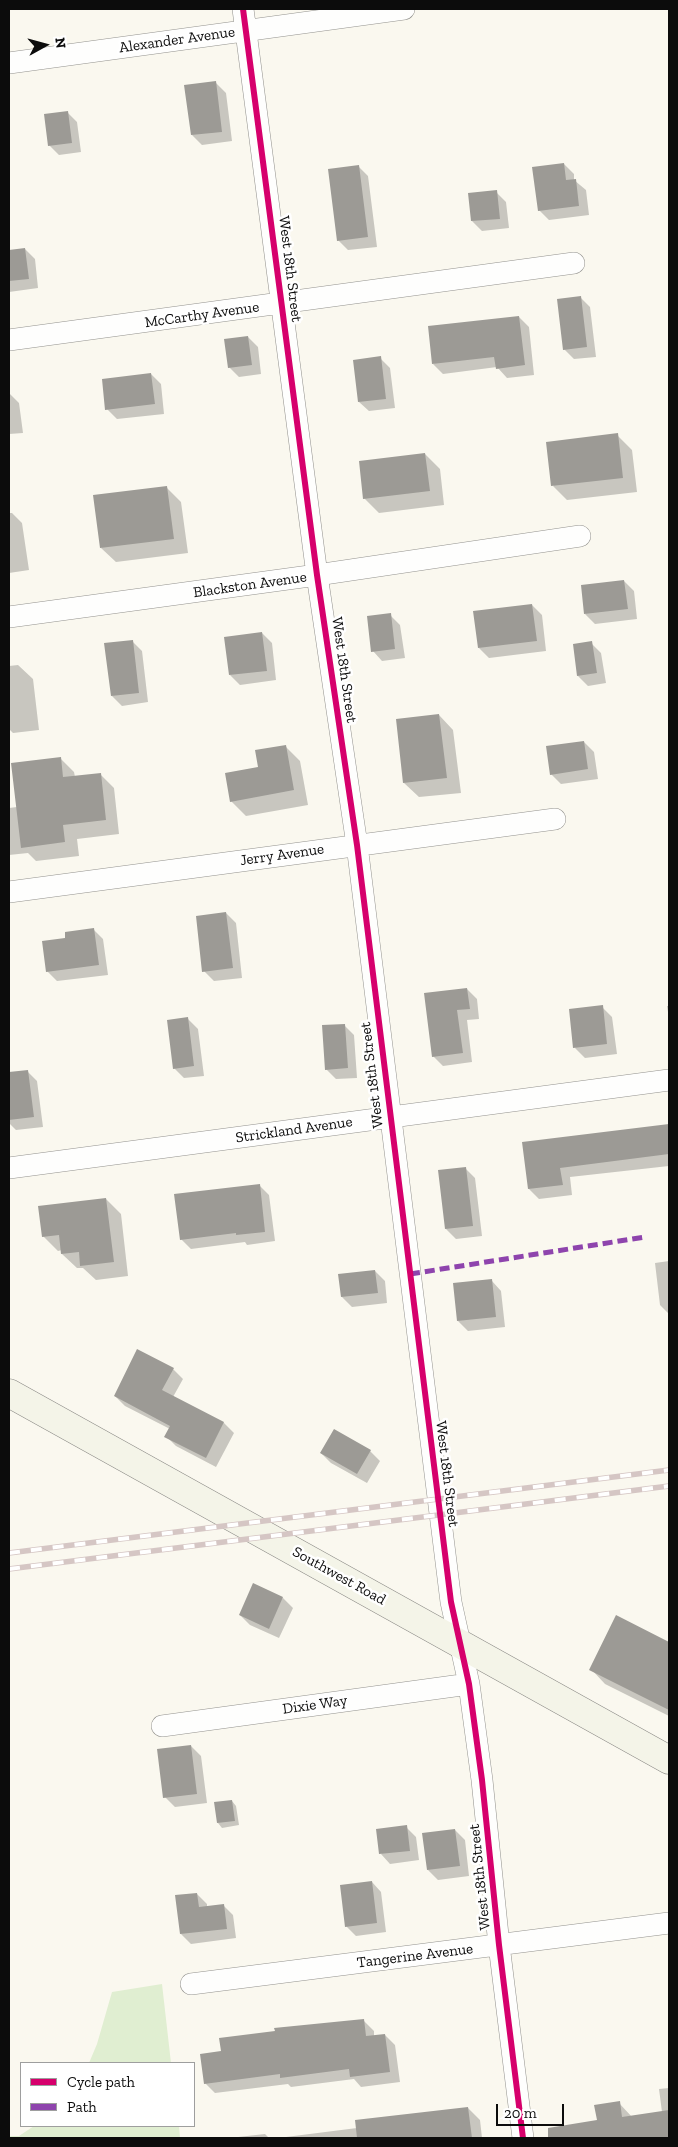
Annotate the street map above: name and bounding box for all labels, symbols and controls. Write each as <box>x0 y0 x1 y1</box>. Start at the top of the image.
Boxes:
north arrow <box>20 20 70 70</box>
street label: Alexander Avenue <box>118 23 236 57</box>
text: N <box>51 37 69 49</box>
street label: West 18th Street <box>275 215 305 323</box>
street label: McCarthy Avenue <box>144 298 260 332</box>
street label: Blackston Avenue <box>192 568 308 602</box>
street label: West 18th Street <box>328 616 360 724</box>
street label: Jerry Avenue <box>239 840 325 870</box>
street label: West 18th Street <box>357 1021 387 1129</box>
street label: Strickland Avenue <box>234 1113 354 1147</box>
street label: West 18th Street <box>432 1420 462 1528</box>
street label: Southwest Road <box>289 1543 389 1609</box>
street label: Dixie Way <box>282 1692 348 1718</box>
street label: West 18th Street <box>465 1823 495 1931</box>
street label: Tangerine Avenue <box>356 1940 474 1972</box>
legend <box>20 2062 195 2127</box>
text: Cycle path <box>67 2073 135 2091</box>
scale bar <box>498 2094 566 2126</box>
text: Path <box>67 2098 97 2116</box>
text: 20 m <box>504 2104 537 2122</box>

